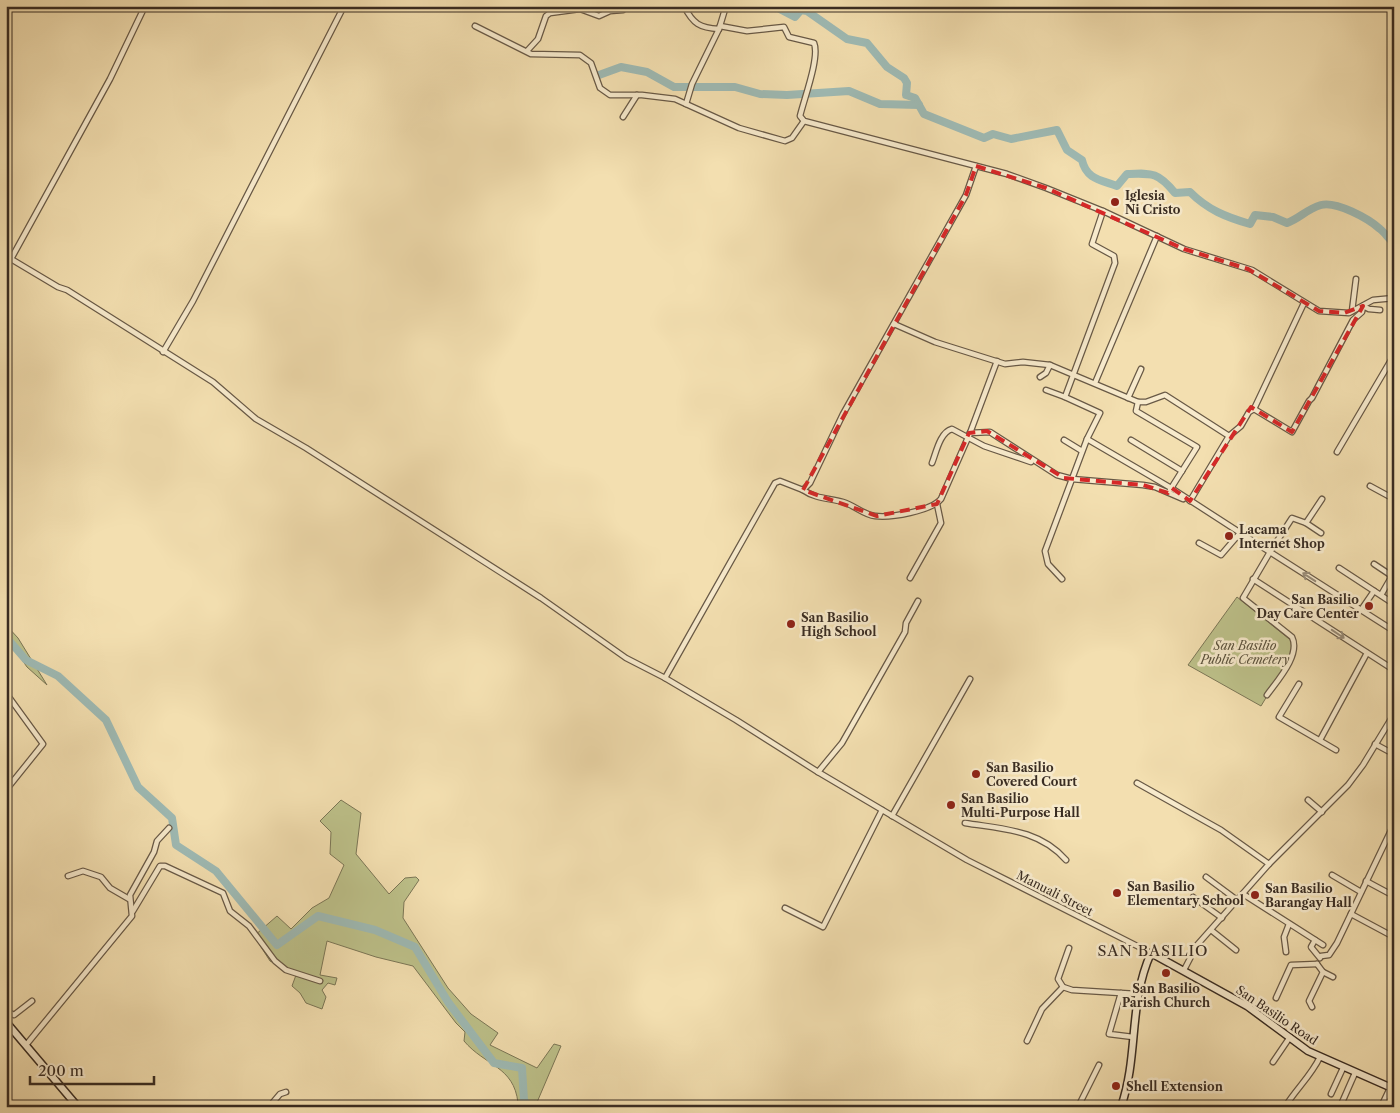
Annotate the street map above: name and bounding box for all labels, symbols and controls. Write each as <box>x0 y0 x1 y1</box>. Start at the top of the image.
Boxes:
place label: Iglesia Ni Cristo <box>1125 188 1181 217</box>
marker: Iglesia Ni Cristo <box>1109 196 1121 208</box>
place label: Lacama Internet Shop <box>1239 522 1325 551</box>
marker: Lacama Internet Shop <box>1223 530 1235 542</box>
one-way arrow <box>1302 571 1316 581</box>
place label: San Basilio Day Care Center <box>1257 592 1359 621</box>
marker: San Basilio Day Care Center <box>1363 600 1375 612</box>
place label: San Basilio High School <box>801 610 876 639</box>
marker: San Basilio High School <box>785 618 797 630</box>
one-way arrow <box>1330 630 1344 640</box>
park label: San Basilio Public Cemetery <box>1200 638 1289 667</box>
place label: San Basilio Covered Court <box>986 760 1077 789</box>
marker: San Basilio Covered Court <box>970 768 982 780</box>
place label: San Basilio Multi-Purpose Hall <box>961 791 1080 820</box>
marker: San Basilio Multi-Purpose Hall <box>945 799 957 811</box>
street label: Manuali Street <box>1014 867 1097 919</box>
place label: San Basilio Elementary School <box>1127 879 1244 908</box>
place label: San Basilio Barangay Hall <box>1265 881 1352 910</box>
marker: San Basilio Elementary School <box>1111 887 1123 899</box>
marker: San Basilio Barangay Hall <box>1249 889 1261 901</box>
district label: SAN BASILIO <box>1098 941 1208 960</box>
marker: San Basilio Parish Church <box>1160 967 1172 979</box>
place label: San Basilio Parish Church <box>1122 981 1211 1010</box>
street label: San Basilio Road <box>1233 982 1321 1048</box>
scale bar <box>30 1053 154 1085</box>
text: 200 m <box>38 1061 84 1080</box>
place label: Shell Extension <box>1126 1079 1224 1094</box>
marker: Shell Extension <box>1110 1080 1122 1092</box>

